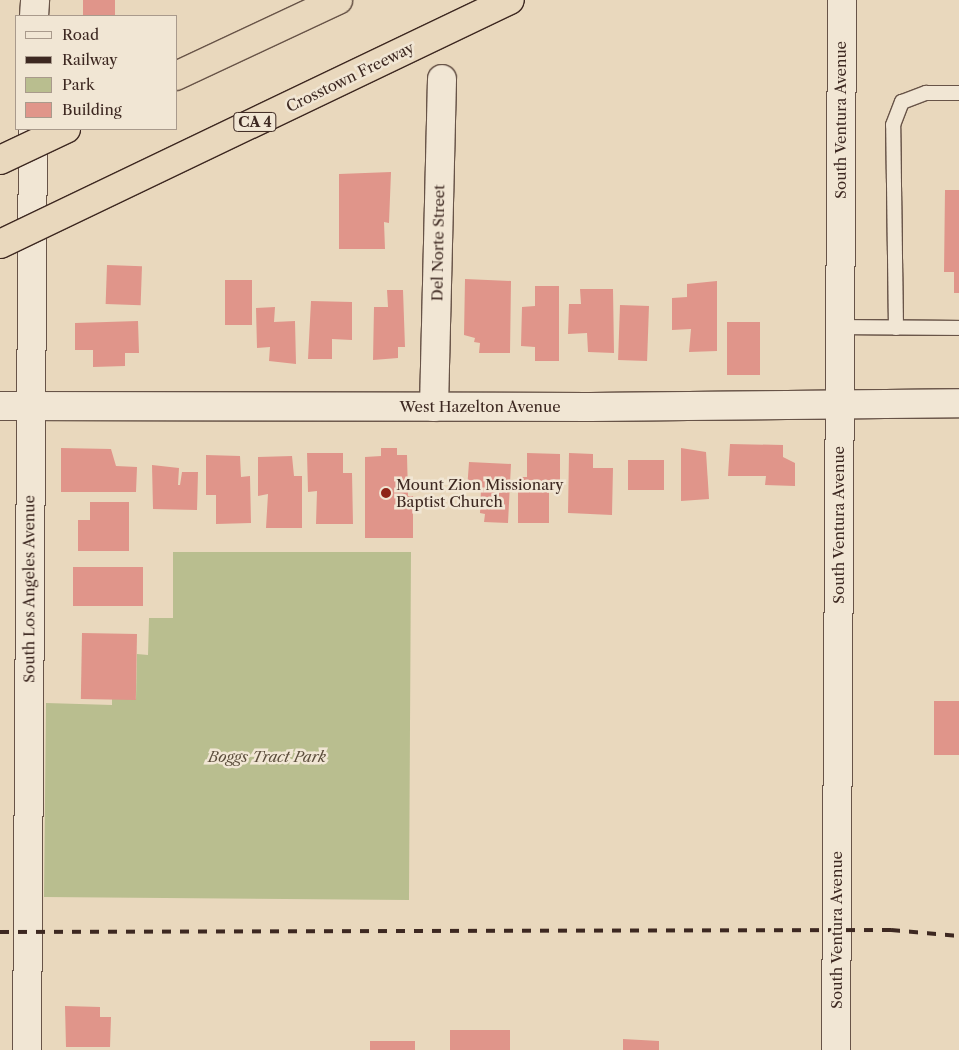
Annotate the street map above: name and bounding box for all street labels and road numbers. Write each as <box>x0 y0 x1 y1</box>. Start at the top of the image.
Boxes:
street label: Crosstown Freeway <box>283 38 417 116</box>
street label: South Ventura Avenue <box>832 40 850 200</box>
road number: CA 4 <box>232 110 278 134</box>
street label: Del Norte Street <box>428 184 448 302</box>
street label: West Hazelton Avenue <box>399 398 561 416</box>
street label: South Ventura Avenue <box>830 445 848 605</box>
street label: South Los Angeles Avenue <box>20 494 38 684</box>
street label: South Ventura Avenue <box>828 850 846 1010</box>

